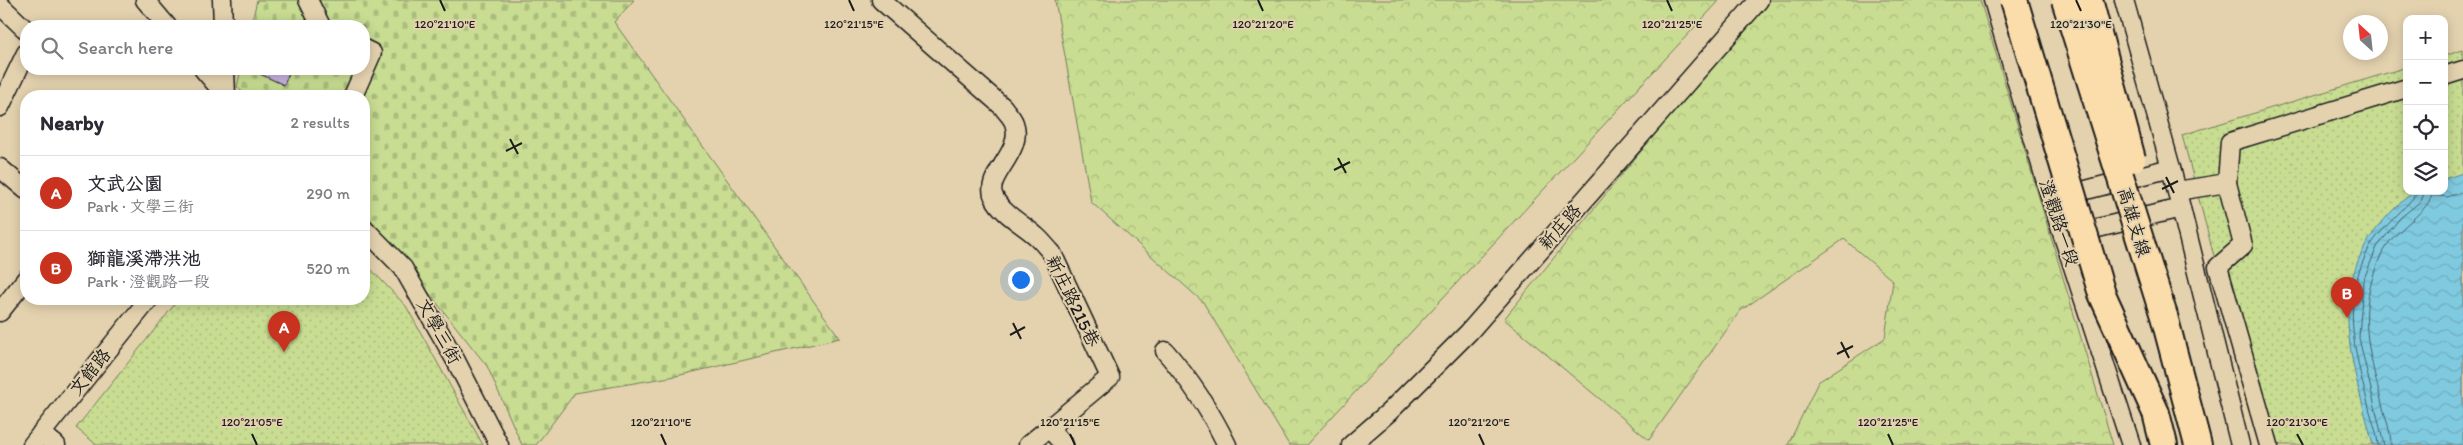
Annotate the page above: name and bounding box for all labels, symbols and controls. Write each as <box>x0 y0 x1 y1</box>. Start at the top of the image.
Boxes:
north arrow <box>2343 15 2388 60</box>
map controls <box>2403 15 2448 195</box>
button: + <box>2403 15 2448 60</box>
text: 120°21'10"E <box>415 17 476 31</box>
text: 120°21'15"E <box>824 17 884 31</box>
text: 120°21'20"E <box>1232 17 1294 31</box>
text: 120°21'25"E <box>1642 17 1703 31</box>
text: 120°21'30"E <box>2050 17 2112 31</box>
search box <box>20 20 370 75</box>
icon: search <box>38 34 66 62</box>
text: Search here <box>78 36 173 59</box>
button: − <box>2403 60 2448 105</box>
button: locate <box>2403 105 2448 150</box>
text: Nearby <box>40 110 104 135</box>
text: 2 results <box>290 113 350 132</box>
button: layers <box>2403 150 2448 195</box>
text: 文武公園 <box>87 172 163 195</box>
street label: 澄觀路一段 <box>2035 177 2083 269</box>
text: A <box>51 184 61 203</box>
text: 290 m <box>306 184 350 203</box>
street label: 高雄支線 <box>2113 184 2155 260</box>
text: Park · 文學三街 <box>87 197 194 216</box>
street label: 新庄路 <box>1534 199 1586 255</box>
text: 獅龍溪滯洪池 <box>87 247 201 270</box>
street label: 新庄路215巷 <box>1041 252 1105 350</box>
text: B <box>51 259 61 278</box>
text: 520 m <box>306 259 350 278</box>
your location <box>1008 267 1034 293</box>
text: Park · 澄觀路一段 <box>87 272 210 291</box>
pin: B <box>2331 277 2363 318</box>
street label: 文學三街 <box>412 294 466 368</box>
pin: A <box>268 311 300 352</box>
street label: 文館路 <box>64 344 116 400</box>
text: 120°21'05"E <box>221 415 283 429</box>
text: 120°21'10"E <box>631 415 692 429</box>
text: 120°21'15"E <box>1040 415 1100 429</box>
text: 120°21'20"E <box>1448 415 1510 429</box>
text: 120°21'25"E <box>1858 415 1919 429</box>
text: 120°21'30"E <box>2266 415 2328 429</box>

